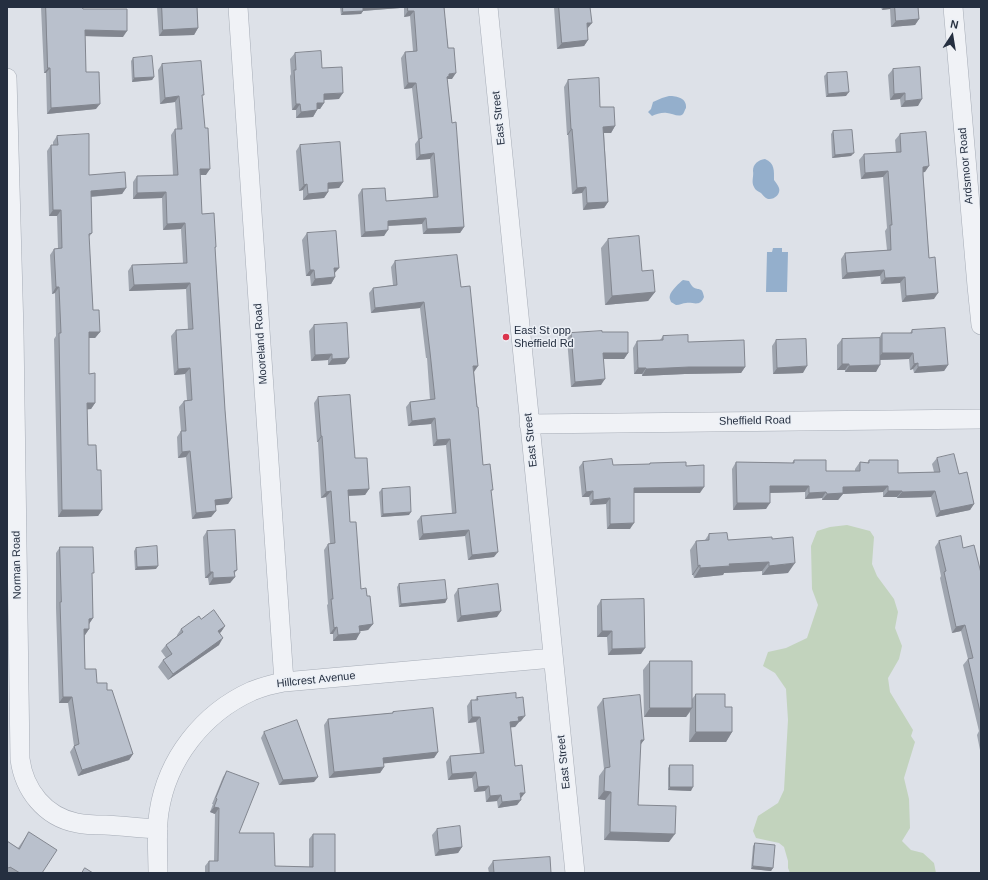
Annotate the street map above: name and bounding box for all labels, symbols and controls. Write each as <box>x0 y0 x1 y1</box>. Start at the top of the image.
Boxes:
north arrow <box>932 16 972 56</box>
text: N <box>949 18 960 31</box>
street label: East Street <box>490 90 508 146</box>
street label: Ardsmoor Road <box>956 127 976 205</box>
street label: Mooreland Road <box>252 303 270 385</box>
place label: East St opp Sheffield Rd <box>514 324 574 350</box>
marker: East St opp Sheffield Rd <box>501 332 511 342</box>
street label: East Street <box>522 412 540 468</box>
street label: Sheffield Road <box>719 414 791 428</box>
street label: Norman Road <box>10 531 24 599</box>
street label: Hillcrest Avenue <box>276 669 356 691</box>
street label: East Street <box>555 734 573 790</box>

